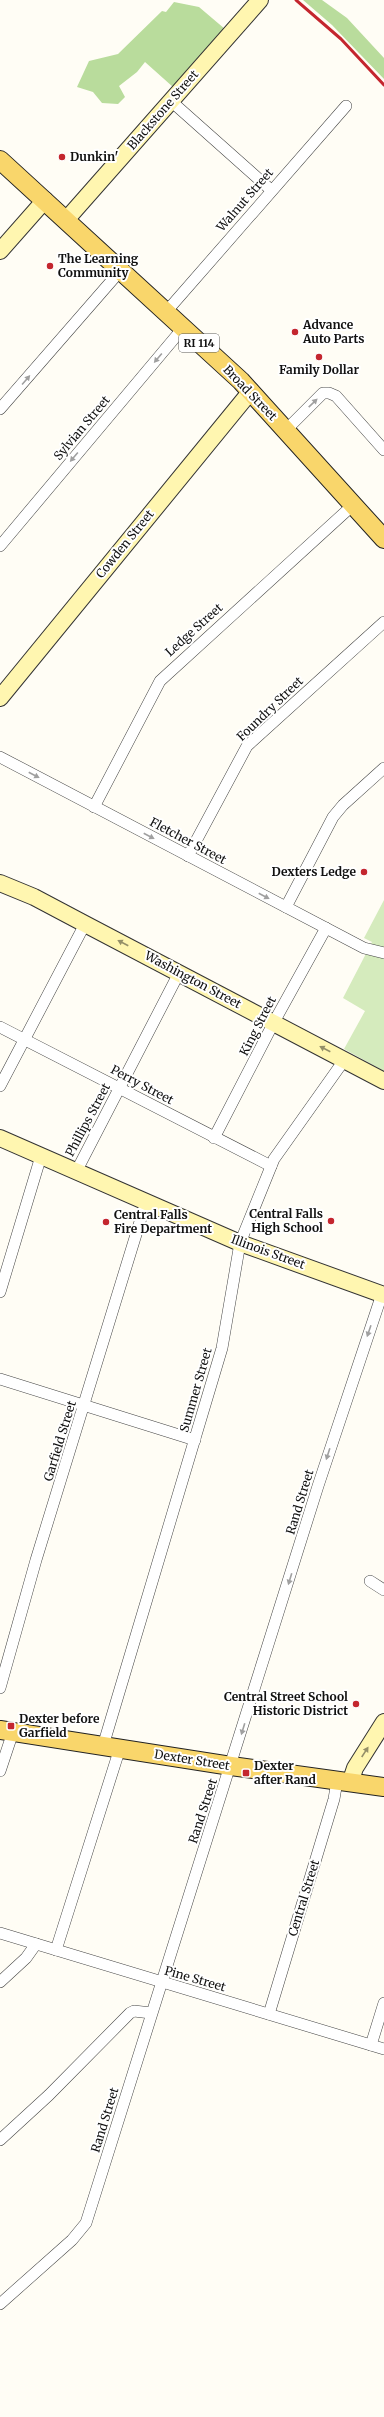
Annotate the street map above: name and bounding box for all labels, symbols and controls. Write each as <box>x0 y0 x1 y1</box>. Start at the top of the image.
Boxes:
street label: Blackstone Street <box>124 67 201 152</box>
place label: Dunkin' <box>70 149 118 164</box>
marker: Dunkin' <box>57 152 67 162</box>
street label: Walnut Street <box>212 165 276 235</box>
place label: The Learning Community <box>58 251 139 280</box>
marker: The Learning Community <box>45 261 55 271</box>
place label: Advance Auto Parts <box>302 317 365 346</box>
marker: Advance Auto Parts <box>290 327 300 337</box>
road number: RI 114 <box>179 334 219 352</box>
one-way arrow <box>154 352 163 363</box>
marker: Family Dollar <box>314 352 324 362</box>
street label: Broad Street <box>220 362 281 424</box>
place label: Family Dollar <box>279 362 359 377</box>
one-way arrow <box>21 374 30 385</box>
street label: Sylvian Street <box>50 392 113 463</box>
one-way arrow <box>308 398 318 407</box>
one-way arrow <box>70 452 79 463</box>
street label: Cowden Street <box>93 506 157 581</box>
street label: Ledge Street <box>162 600 226 659</box>
street label: Foundry Street <box>233 673 306 744</box>
one-way arrow <box>29 772 40 778</box>
street label: Fletcher Street <box>147 814 229 867</box>
one-way arrow <box>143 833 155 839</box>
place label: Dexters Ledge <box>272 864 357 879</box>
marker: Dexters Ledge <box>359 867 369 877</box>
one-way arrow <box>259 893 270 899</box>
one-way arrow <box>117 940 129 947</box>
street label: Washington Street <box>142 947 244 1011</box>
street label: King Street <box>236 993 279 1058</box>
one-way arrow <box>319 1045 331 1052</box>
street label: Perry Street <box>108 1062 176 1108</box>
street label: Phillips Street <box>62 1080 113 1159</box>
place label: Central Falls High School <box>249 1206 323 1235</box>
place label: Central Falls Fire Department <box>114 1207 212 1236</box>
marker: Central Falls High School <box>326 1216 336 1226</box>
marker: Central Falls Fire Department <box>101 1217 111 1227</box>
street label: Illinois Street <box>229 1231 307 1272</box>
one-way arrow <box>365 1325 371 1337</box>
street label: Summer Street <box>176 1346 215 1434</box>
street label: Garfield Street <box>40 1398 79 1483</box>
one-way arrow <box>325 1449 331 1461</box>
street label: Rand Street <box>283 1467 317 1536</box>
one-way arrow <box>287 1573 293 1585</box>
place label: Central Street School Historic District <box>224 1689 348 1718</box>
marker: Central Street School Historic District <box>351 1699 361 1709</box>
place label: Dexter before Garfield <box>19 1711 100 1740</box>
marker: Dexter before Garfield <box>6 1721 16 1731</box>
one-way arrow <box>240 1724 246 1736</box>
street label: Dexter Street <box>153 1746 231 1773</box>
one-way arrow <box>361 1747 369 1757</box>
place label: Dexter after Rand <box>254 1758 317 1787</box>
marker: Dexter after Rand <box>241 1768 251 1778</box>
street label: Rand Street <box>185 1776 220 1845</box>
street label: Central Street <box>285 1858 322 1938</box>
street label: Pine Street <box>163 1963 228 1994</box>
street label: Rand Street <box>88 2085 122 2154</box>

